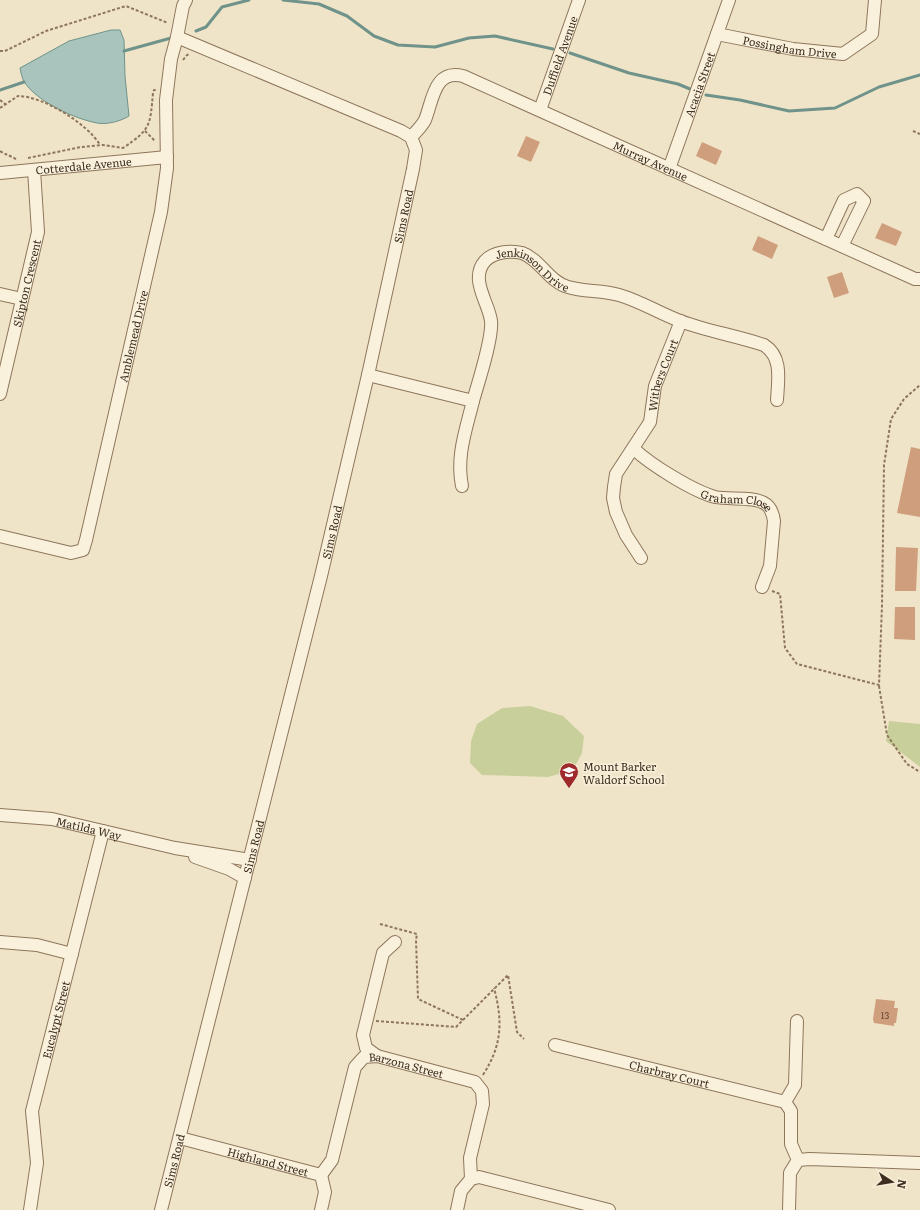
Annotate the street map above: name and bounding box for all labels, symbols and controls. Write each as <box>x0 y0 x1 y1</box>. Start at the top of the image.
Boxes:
street label: Duffield Avenue <box>538 13 581 97</box>
street label: Possingham Drive <box>742 31 838 61</box>
street label: Acacia Street <box>680 49 718 119</box>
street label: Murray Avenue <box>611 137 691 184</box>
street label: Cotterdale Avenue <box>35 152 133 178</box>
street label: Sims Road <box>389 187 416 244</box>
street label: Skipton Crescent <box>8 237 44 328</box>
street label: Jenkinson Drive <box>493 244 572 295</box>
street label: Amblemead Drive <box>114 288 151 384</box>
street label: Withers Court <box>644 336 681 412</box>
street label: Graham Close <box>698 485 777 515</box>
street label: Sims Road <box>317 503 345 561</box>
place label: Mount Barker Waldorf School <box>583 758 665 787</box>
school or university icon: Mount Barker Waldorf School <box>558 761 580 789</box>
street label: Matilda Way <box>55 812 124 843</box>
street label: Sims Road <box>238 818 267 875</box>
street label: Eucalypt Street <box>38 978 73 1060</box>
house number: 13 <box>881 1008 889 1022</box>
street label: Barzona Street <box>368 1048 446 1081</box>
street label: Charbray Court <box>628 1056 712 1091</box>
street label: Sims Road <box>159 1132 188 1189</box>
street label: Highland Street <box>226 1143 311 1180</box>
north arrow <box>872 1162 912 1202</box>
text: N <box>894 1178 912 1190</box>

